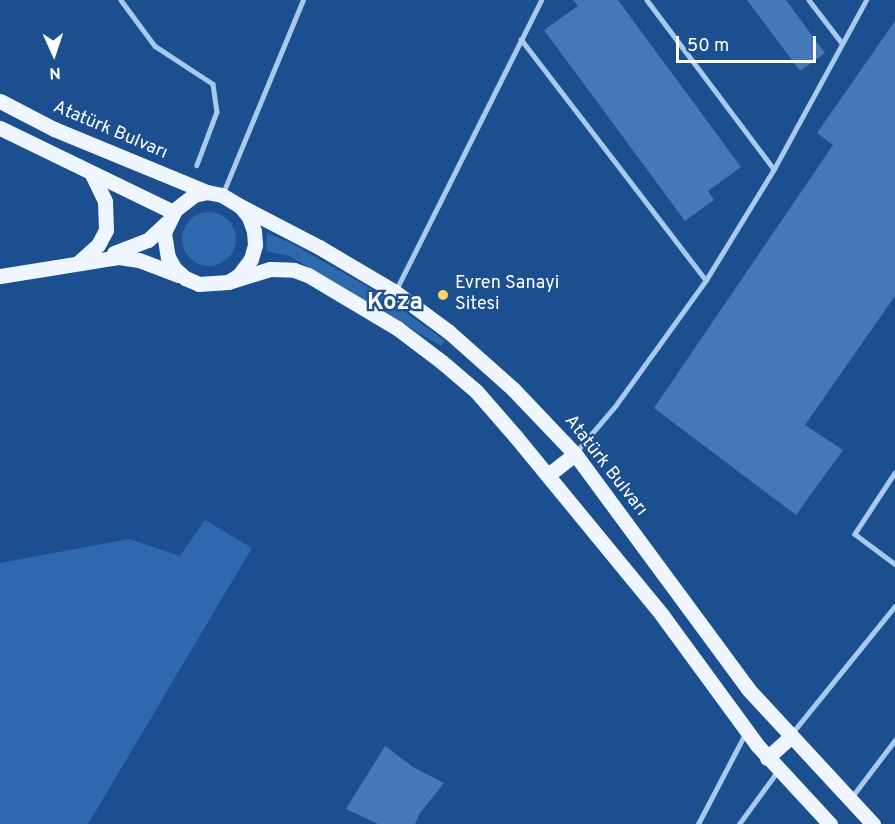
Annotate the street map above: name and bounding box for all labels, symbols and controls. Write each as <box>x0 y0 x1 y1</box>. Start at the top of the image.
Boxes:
north arrow <box>24 24 84 84</box>
scale bar <box>679 24 818 62</box>
text: 50 m <box>687 35 729 58</box>
text: N <box>49 62 61 82</box>
street label: Atatürk Bulvarı <box>50 97 170 165</box>
place label: Evren Sanayi Sitesi <box>455 274 559 316</box>
marker: Evren Sanayi Sitesi <box>436 288 450 302</box>
district label: Koza <box>367 290 423 318</box>
street label: Atatürk Bulvarı <box>559 411 651 521</box>

